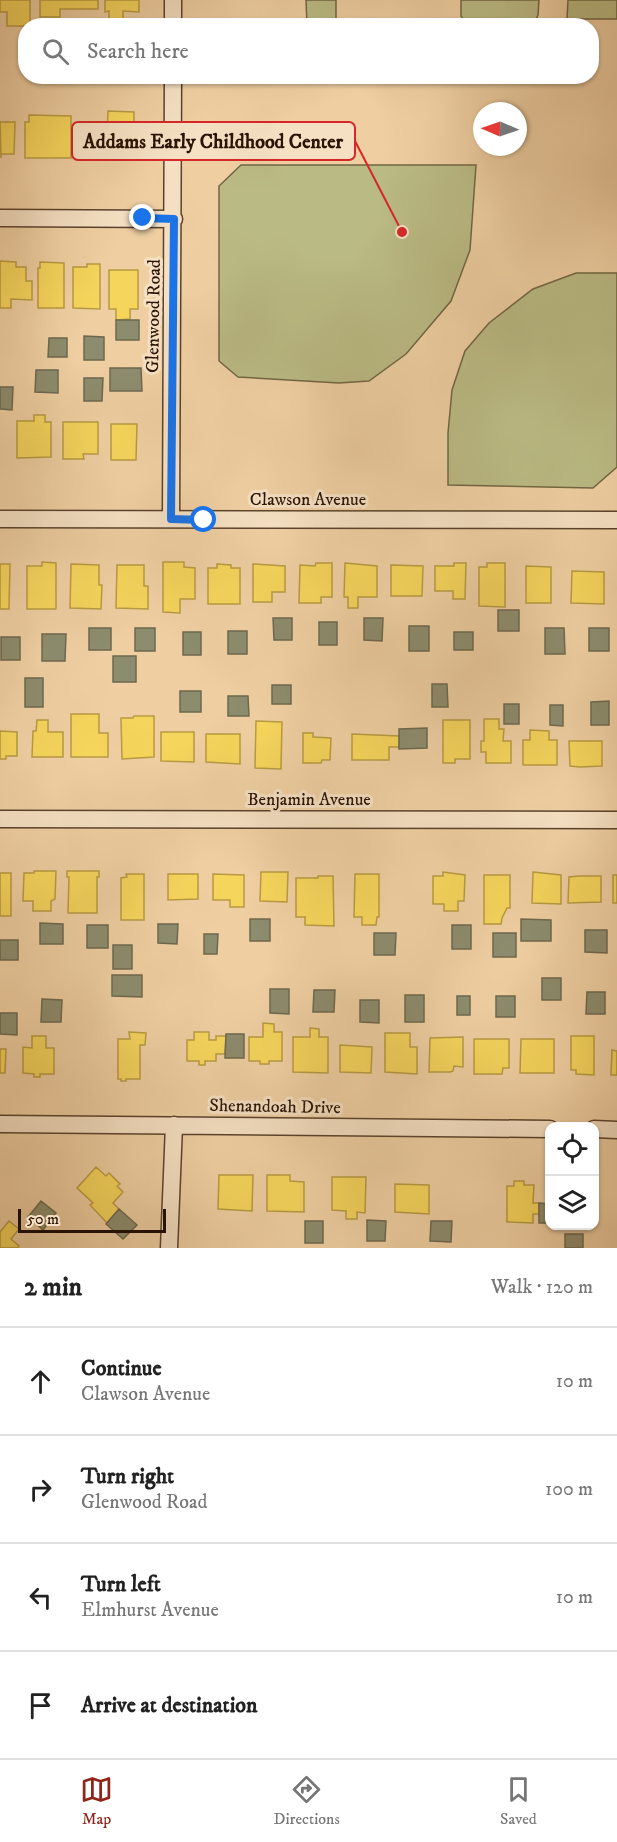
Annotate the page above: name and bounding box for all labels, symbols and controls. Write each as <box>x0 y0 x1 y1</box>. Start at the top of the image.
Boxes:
search box <box>18 18 599 84</box>
icon: search <box>39 35 72 68</box>
text: Search here <box>87 38 189 65</box>
north arrow <box>473 102 527 156</box>
callout: Addams Early Childhood Center <box>72 122 355 160</box>
text: Addams Early Childhood Center <box>82 130 343 155</box>
route end <box>129 204 155 230</box>
street label: Glenwood Road <box>142 259 166 373</box>
street label: Clawson Avenue <box>250 489 366 511</box>
route start <box>190 506 216 532</box>
street label: Benjamin Avenue <box>247 789 371 811</box>
street label: Shenandoah Drive <box>209 1095 341 1119</box>
map controls <box>545 1122 599 1230</box>
button: locate <box>545 1122 599 1176</box>
button: layers <box>545 1176 599 1230</box>
scale bar <box>18 1206 166 1234</box>
text: 50 m <box>27 1209 59 1229</box>
text: 2 min <box>24 1271 82 1304</box>
text: Walk · 120 m <box>491 1275 593 1300</box>
text: Continue <box>81 1355 162 1382</box>
icon: ahead <box>24 1365 57 1398</box>
text: 10 m <box>556 1369 593 1394</box>
text: Clawson Avenue <box>81 1382 210 1407</box>
text: Turn right <box>81 1463 174 1490</box>
icon: right <box>24 1473 57 1506</box>
text: 100 m <box>545 1477 593 1502</box>
text: Glenwood Road <box>81 1490 207 1515</box>
text: Turn left <box>81 1571 161 1598</box>
icon: left <box>24 1581 57 1614</box>
text: 10 m <box>556 1585 593 1610</box>
text: Elmhurst Avenue <box>81 1598 219 1623</box>
icon: arrive <box>24 1689 57 1722</box>
text: Arrive at destination <box>81 1692 258 1719</box>
tab: Map <box>80 1773 113 1829</box>
tab: Directions <box>273 1773 340 1829</box>
tab: Saved <box>500 1773 537 1829</box>

